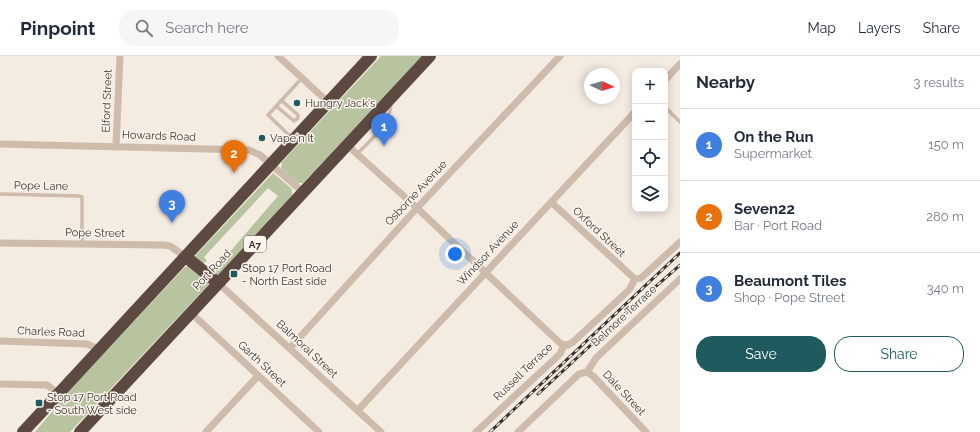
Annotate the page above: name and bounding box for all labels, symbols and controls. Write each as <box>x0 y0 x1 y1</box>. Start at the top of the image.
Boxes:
search box <box>119 10 399 46</box>
text: Pinpoint <box>20 17 95 39</box>
icon: search <box>133 17 155 39</box>
text: Search here <box>165 19 249 37</box>
text: Map <box>808 20 836 36</box>
text: Layers <box>858 20 901 36</box>
text: Share <box>923 20 960 36</box>
north arrow <box>584 68 620 104</box>
map controls <box>632 68 668 212</box>
button: + <box>632 68 668 104</box>
street label: Elford Street <box>99 69 115 133</box>
text: Nearby <box>696 72 755 92</box>
text: 3 results <box>914 75 964 90</box>
place label: Hungry Jack's <box>305 97 375 110</box>
marker: Hungry Jack's <box>292 98 302 108</box>
button: − <box>632 104 668 140</box>
pin: 1 <box>371 113 397 146</box>
street label: Howards Road <box>122 128 196 144</box>
text: On the Run <box>734 128 814 146</box>
place label: Vape'n It <box>270 132 314 145</box>
marker: Vape'n It <box>257 133 267 143</box>
text: 1 <box>706 137 712 152</box>
text: 150 m <box>928 137 964 152</box>
pin: 2 <box>221 140 247 173</box>
button: locate <box>632 140 668 176</box>
text: Supermarket <box>734 146 812 161</box>
street label: Osborne Avenue <box>382 157 450 228</box>
button: layers <box>632 176 668 212</box>
street label: Pope Lane <box>14 179 69 193</box>
pin: 3 <box>159 190 185 223</box>
text: Seven22 <box>734 200 795 218</box>
street label: Oxford Street <box>570 204 628 260</box>
text: 2 <box>705 209 713 224</box>
text: 280 m <box>926 209 964 224</box>
street label: Windsor Avenue <box>455 218 522 288</box>
text: Bar · Port Road <box>734 218 822 233</box>
street label: Pope Street <box>65 226 125 240</box>
road number: A7 <box>244 236 266 252</box>
your location <box>445 244 465 264</box>
street label: Port Road <box>190 247 234 293</box>
place label: Stop 17 Port Road - North East side <box>242 262 332 288</box>
marker: Stop 17 Port Road - North East side <box>229 269 239 279</box>
text: Beaumont Tiles <box>734 272 846 290</box>
text: 3 <box>705 281 713 296</box>
text: 340 m <box>927 281 964 296</box>
street label: Belmore Terrace <box>589 282 660 349</box>
text: Shop · Pope Street <box>734 290 845 305</box>
street label: Balmoral Street <box>274 317 340 381</box>
street label: Charles Road <box>17 324 85 340</box>
button: Save <box>696 336 826 372</box>
button: Share <box>834 336 964 372</box>
street label: Garth Street <box>235 338 289 390</box>
street label: Russell Terrace <box>491 340 556 403</box>
street label: Dale Street <box>600 368 648 418</box>
place label: Stop 17 Port Road - South West side <box>47 391 137 417</box>
marker: Stop 17 Port Road - South West side <box>34 398 44 408</box>

